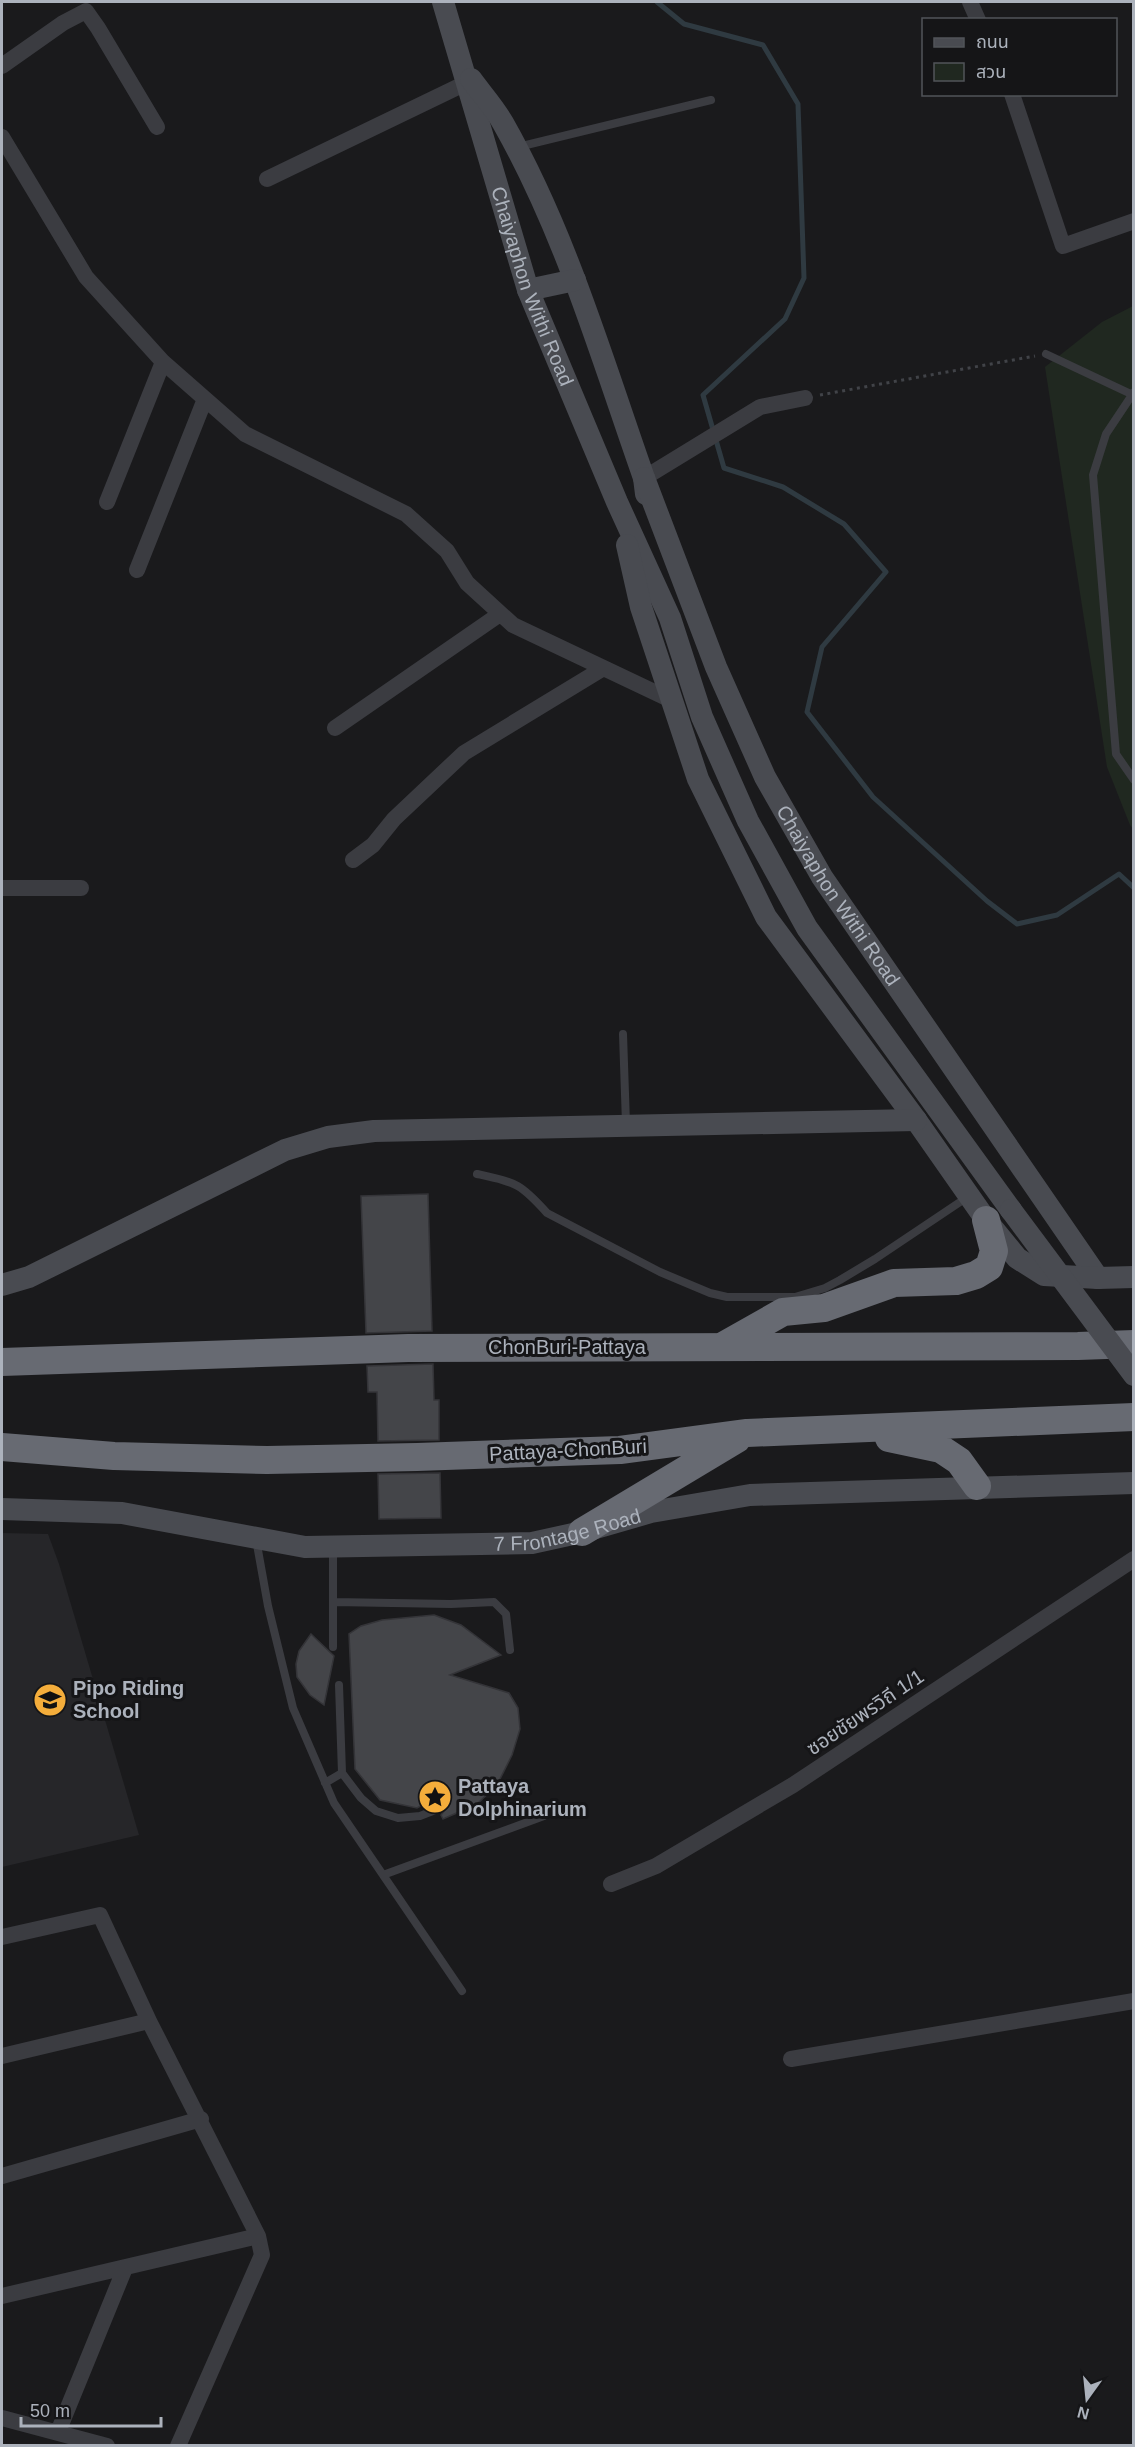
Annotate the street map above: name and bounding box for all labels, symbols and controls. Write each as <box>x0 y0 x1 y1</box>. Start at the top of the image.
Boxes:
legend <box>922 18 1117 96</box>
text: ถนน <box>976 32 1009 52</box>
text: สวน <box>976 62 1006 82</box>
street label: Chaiyaphon Withi Road <box>487 184 578 389</box>
street label: Chaiyaphon Withi Road <box>772 801 904 990</box>
street label: ChonBuri-Pattaya <box>488 1336 647 1358</box>
street label: Pattaya-ChonBuri <box>489 1435 647 1465</box>
street label: 7 Frontage Road <box>494 1505 643 1555</box>
street label: ซอยชัยพรวิถี 1/1 <box>802 1665 928 1759</box>
place label: Pipo Riding School <box>73 1677 184 1722</box>
school or university icon: Pipo Riding School <box>32 1682 68 1718</box>
place label: Pattaya Dolphinarium <box>458 1775 587 1820</box>
place icon: Pattaya Dolphinarium <box>417 1779 453 1815</box>
north arrow <box>1057 2369 1117 2429</box>
scale bar <box>21 2390 160 2428</box>
text: 50 m <box>30 2401 70 2421</box>
text: N <box>1075 2403 1091 2423</box>

